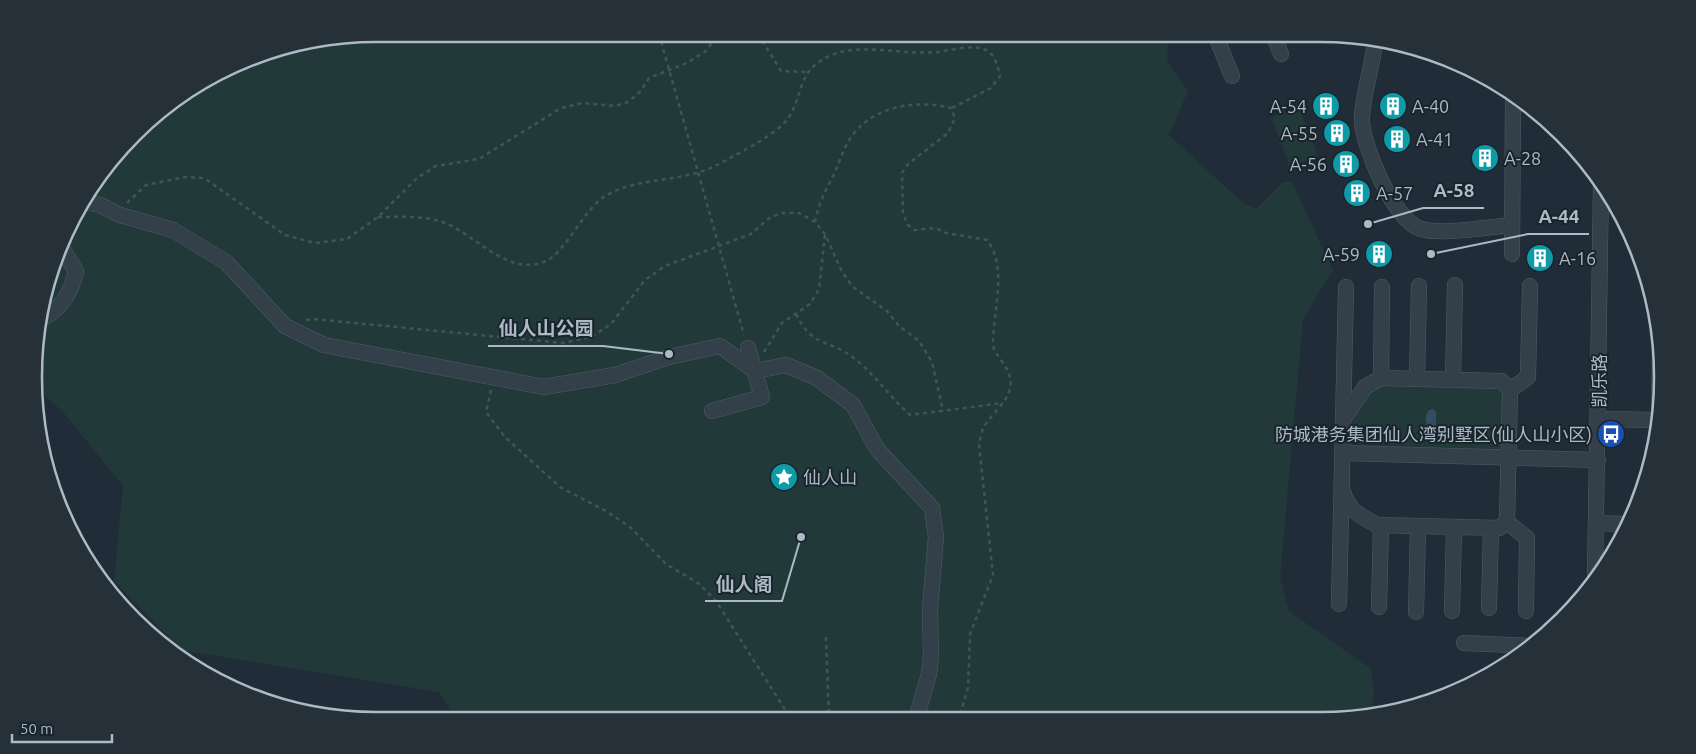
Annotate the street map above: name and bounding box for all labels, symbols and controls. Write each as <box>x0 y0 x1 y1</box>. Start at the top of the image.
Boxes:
building icon: A-54 <box>1311 91 1341 121</box>
building icon: A-40 <box>1378 91 1408 121</box>
place label: A-54 <box>1270 96 1307 116</box>
place label: A-40 <box>1412 96 1449 116</box>
building icon: A-55 <box>1322 118 1352 148</box>
place label: A-55 <box>1281 123 1318 143</box>
building icon: A-41 <box>1382 124 1412 154</box>
place label: A-41 <box>1416 129 1453 149</box>
building icon: A-28 <box>1470 143 1500 173</box>
place label: A-28 <box>1504 148 1541 168</box>
building icon: A-56 <box>1331 149 1361 179</box>
place label: A-56 <box>1290 154 1327 174</box>
callout: A-58 <box>1423 174 1484 208</box>
building icon: A-57 <box>1342 178 1372 208</box>
text: A-58 <box>1433 179 1475 201</box>
place label: A-57 <box>1376 183 1413 203</box>
callout: A-44 <box>1528 200 1589 234</box>
text: A-44 <box>1538 205 1580 227</box>
building icon: A-59 <box>1364 239 1394 269</box>
building icon: A-16 <box>1525 243 1555 273</box>
place label: A-59 <box>1323 244 1360 264</box>
place label: A-16 <box>1559 248 1596 268</box>
callout: 仙人山公园 <box>488 312 603 346</box>
text: 仙人山公园 <box>498 317 594 339</box>
street label: 凯乐路 <box>1589 354 1609 408</box>
bus stop icon: 防城港务集团仙人湾别墅区(仙人山小区) <box>1596 419 1626 449</box>
place label: 防城港务集团仙人湾别墅区(仙人山小区) <box>1275 424 1592 445</box>
place icon: 仙人山 <box>769 462 799 492</box>
place label: 仙人山 <box>803 467 857 487</box>
callout: 仙人阁 <box>705 567 782 601</box>
text: 仙人阁 <box>715 573 773 595</box>
scale bar <box>12 712 112 744</box>
text: 50 m <box>20 720 53 737</box>

